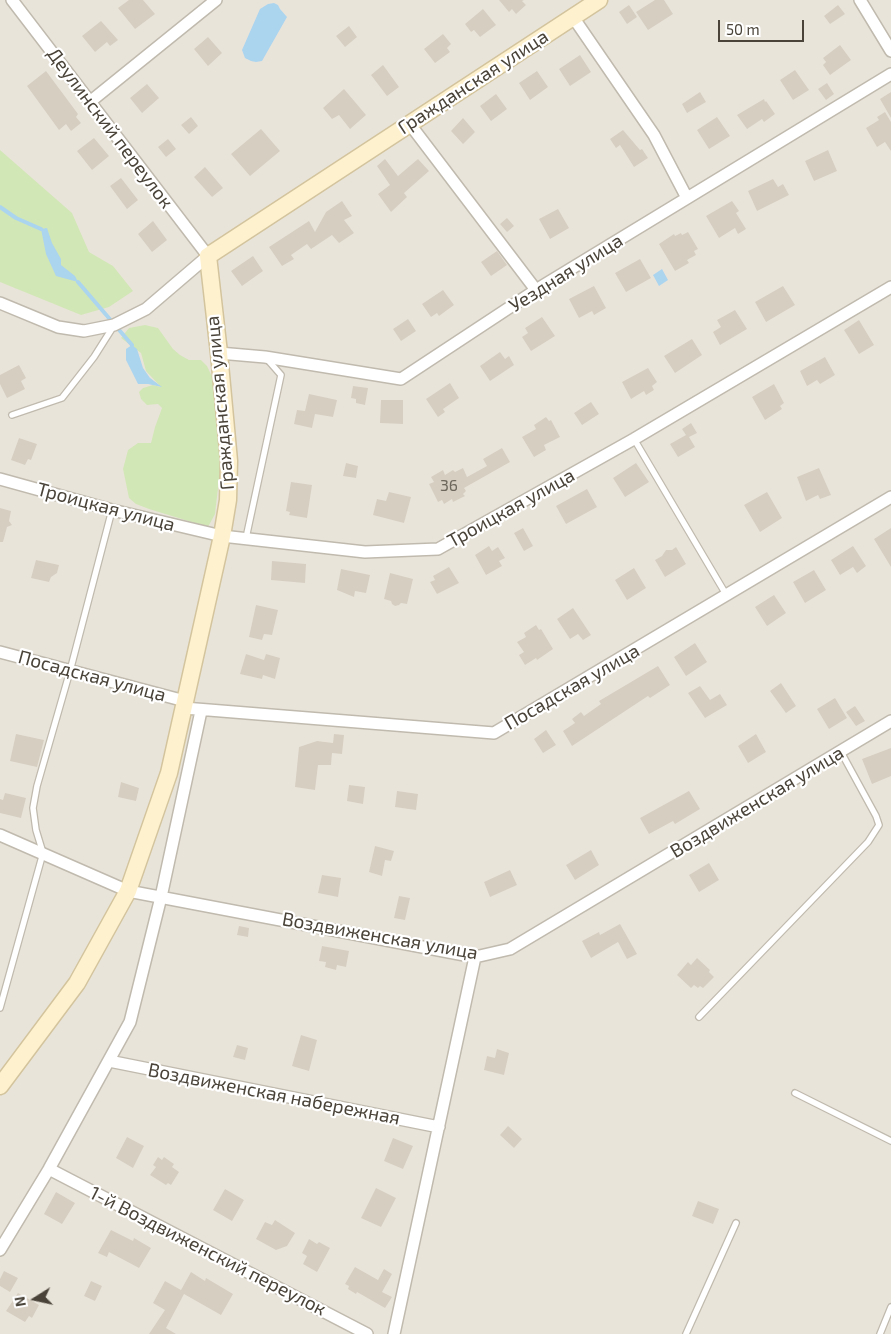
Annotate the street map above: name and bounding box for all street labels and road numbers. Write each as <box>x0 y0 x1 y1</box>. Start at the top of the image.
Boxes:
street label: Гражданская улица <box>393 25 553 139</box>
street label: Деулинский переулок <box>42 43 178 213</box>
street label: Уездная улица <box>505 229 627 317</box>
street label: Гражданская улица <box>201 315 239 491</box>
street label: Троицкая улица <box>443 464 579 552</box>
street label: Троицкая улица <box>34 478 178 536</box>
street label: Посадская улица <box>500 639 644 735</box>
street label: Посадская улица <box>16 645 168 707</box>
street label: Воздвиженская улица <box>666 741 848 863</box>
street label: Воздвиженская улица <box>280 908 480 964</box>
street label: Воздвиженская набережная <box>146 1058 402 1130</box>
street label: 1-й Воздвиженский переулок <box>86 1181 330 1321</box>

